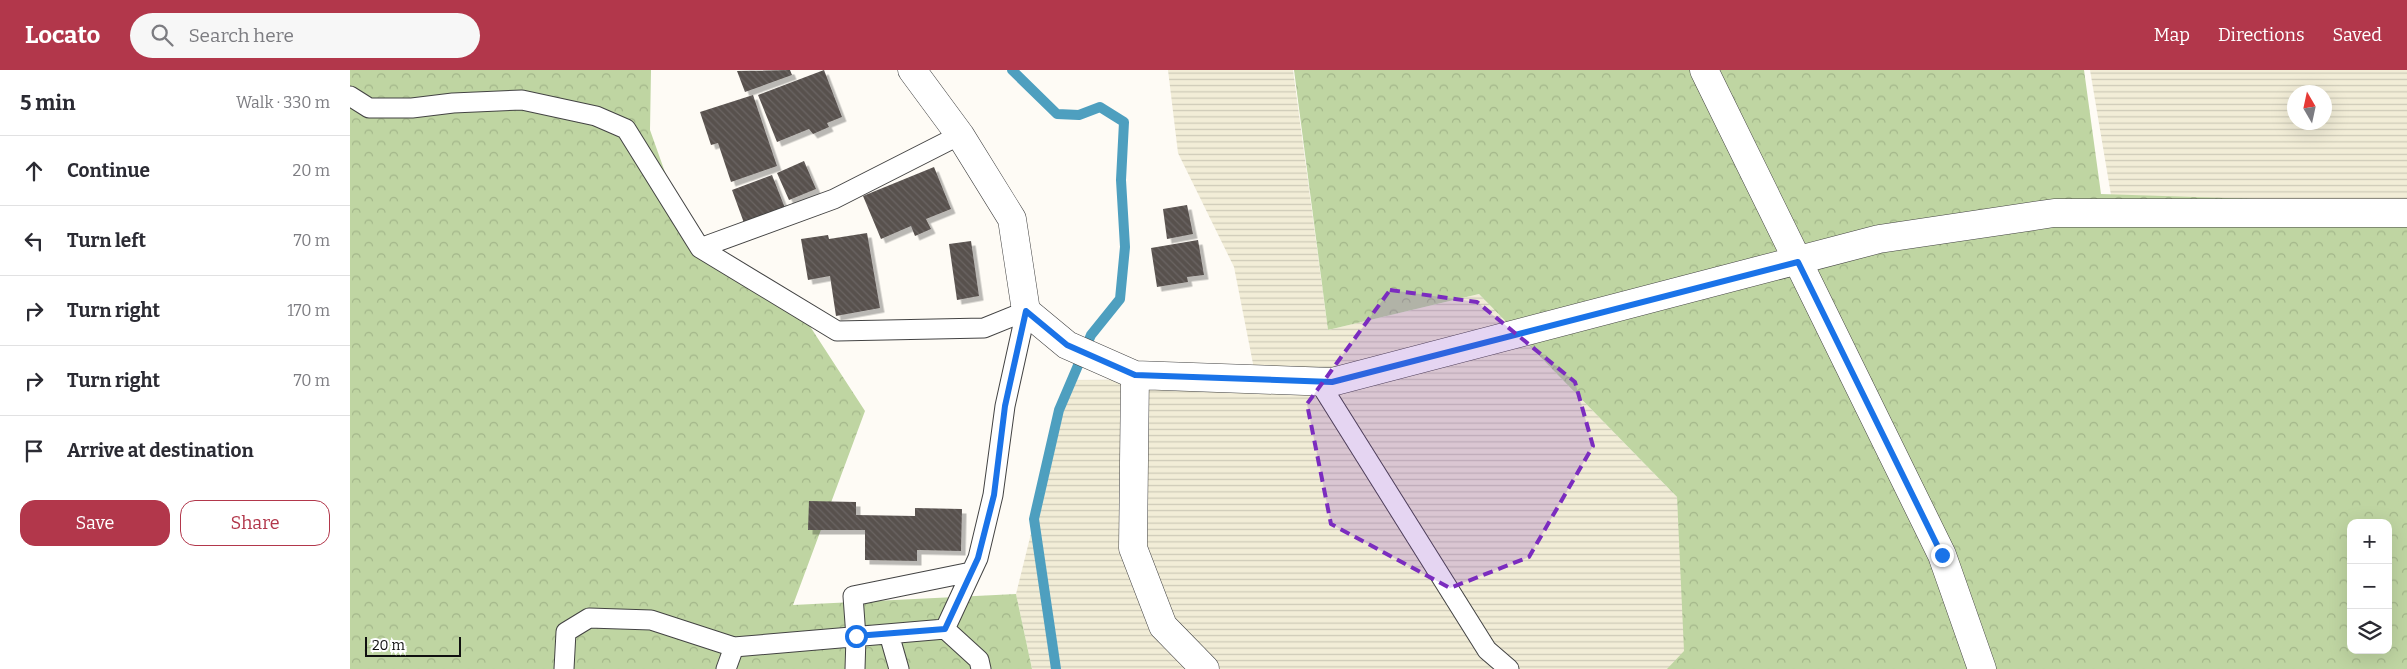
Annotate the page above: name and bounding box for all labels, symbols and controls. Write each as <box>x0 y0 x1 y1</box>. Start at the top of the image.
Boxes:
search box <box>130 13 480 58</box>
text: Locato <box>25 21 100 49</box>
icon: search <box>148 21 176 49</box>
text: Search here <box>188 24 294 47</box>
text: Map <box>2154 24 2190 46</box>
text: Directions <box>2218 24 2305 46</box>
text: Saved <box>2333 24 2382 46</box>
north arrow <box>2287 85 2332 130</box>
text: 5 min <box>20 90 76 116</box>
text: Walk · 330 m <box>236 93 330 112</box>
icon: ahead <box>20 157 48 185</box>
text: Continue <box>67 159 150 182</box>
text: 20 m <box>293 161 330 180</box>
icon: left <box>20 227 48 255</box>
text: Turn left <box>67 229 146 252</box>
text: 70 m <box>294 231 330 250</box>
icon: right <box>20 297 48 325</box>
text: Turn right <box>67 299 160 322</box>
text: 170 m <box>287 301 330 320</box>
icon: right <box>20 367 48 395</box>
text: Turn right <box>67 369 160 392</box>
text: 70 m <box>294 371 330 390</box>
icon: arrive <box>20 437 48 465</box>
text: Arrive at destination <box>67 439 254 462</box>
button: Save <box>20 500 170 546</box>
button: Share <box>180 500 330 546</box>
map controls <box>2347 519 2392 654</box>
button: + <box>2347 519 2392 564</box>
route end <box>1931 544 1954 567</box>
button: − <box>2347 564 2392 609</box>
button: layers <box>2347 609 2392 654</box>
route start <box>845 625 868 648</box>
scale bar <box>365 634 461 657</box>
text: 20 m <box>372 637 405 654</box>

